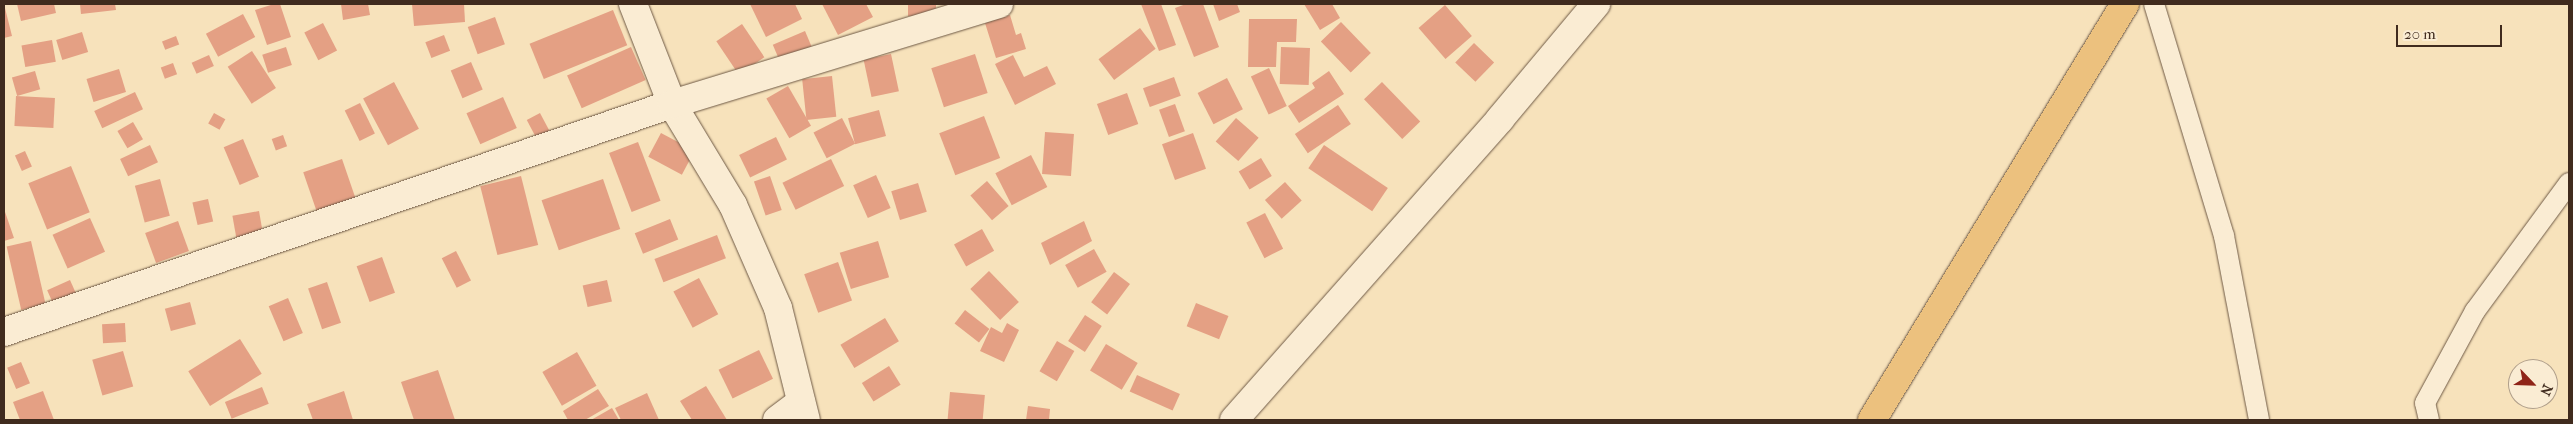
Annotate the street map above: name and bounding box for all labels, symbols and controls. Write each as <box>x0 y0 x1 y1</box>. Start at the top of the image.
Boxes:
scale bar <box>2398 15 2504 47</box>
text: 20 m <box>2404 25 2436 43</box>
north arrow <box>2508 359 2558 409</box>
text: N <box>2536 382 2556 398</box>

